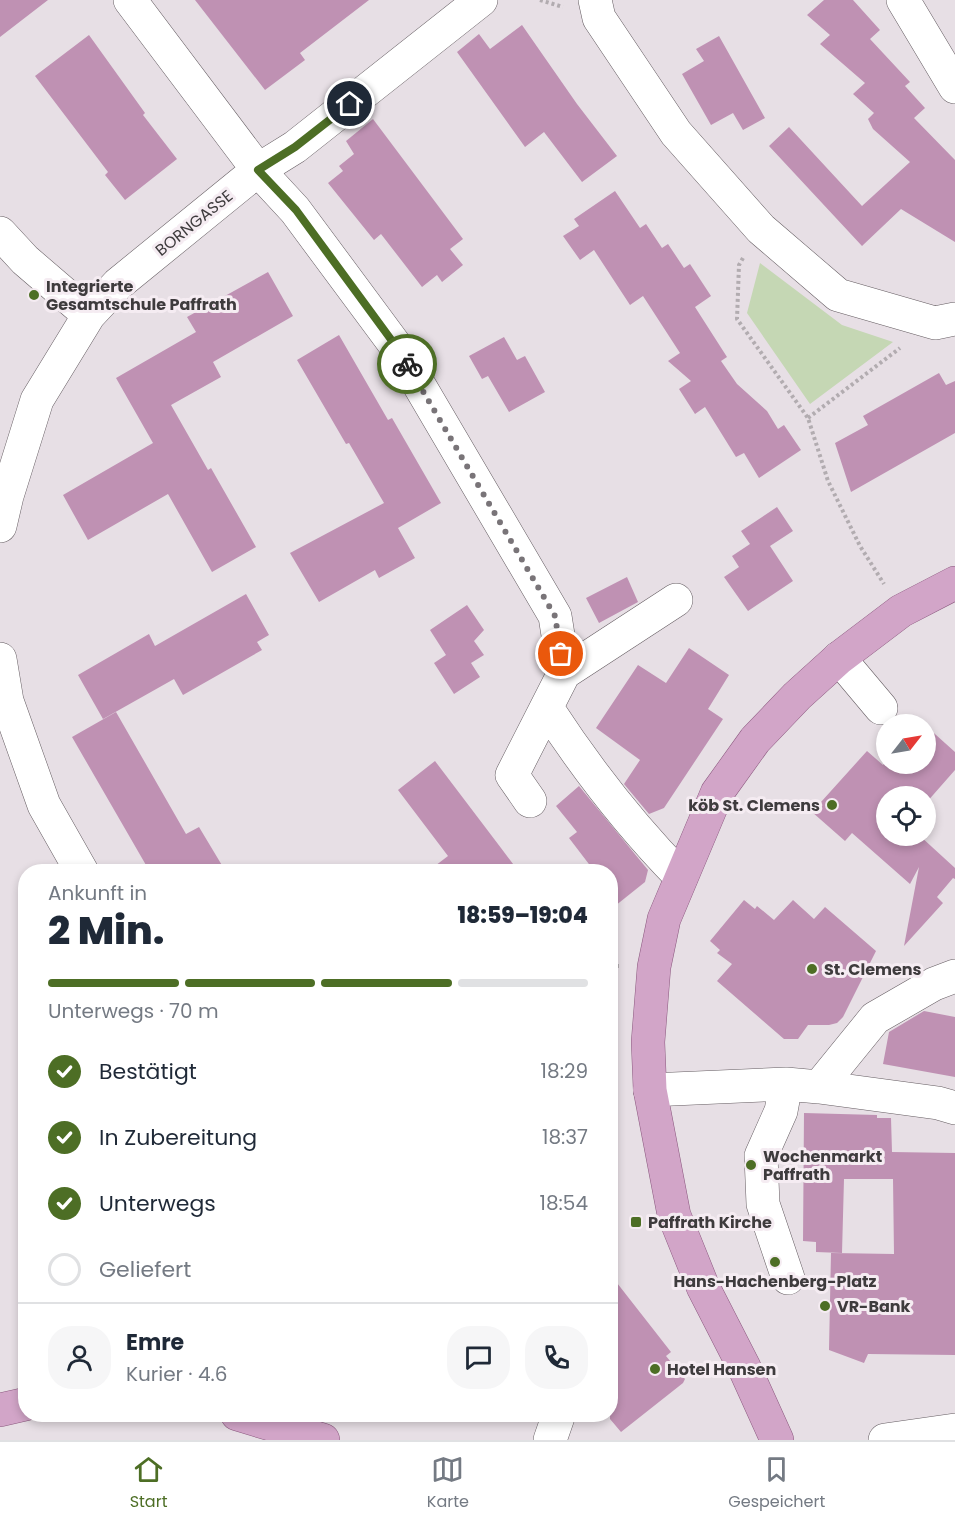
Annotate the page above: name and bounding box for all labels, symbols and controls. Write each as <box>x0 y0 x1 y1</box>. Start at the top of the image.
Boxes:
pin <box>324 78 375 129</box>
icon: home <box>333 87 366 120</box>
street label: BORNGASSE <box>150 185 238 261</box>
place label: Integrierte Gesamtschule Paffrath <box>46 275 237 316</box>
marker: Integrierte Gesamtschule Paffrath <box>27 288 41 302</box>
courier <box>377 334 437 394</box>
icon: bike <box>391 348 424 381</box>
pin <box>535 628 586 679</box>
icon: bag <box>544 637 577 670</box>
north arrow <box>876 714 936 774</box>
map controls <box>876 714 936 846</box>
button: locate <box>876 786 936 846</box>
place label: köb St. Clemens <box>688 794 820 817</box>
marker: köb St. Clemens <box>825 798 839 812</box>
text: Ankunft in <box>48 879 147 907</box>
text: 18:59–19:04 <box>457 900 588 931</box>
text: 2 Min. <box>48 903 165 958</box>
place label: St. Clemens <box>824 958 922 981</box>
marker: St. Clemens <box>805 962 819 976</box>
text: Unterwegs · 70 m <box>48 997 219 1025</box>
icon: check <box>48 1055 81 1088</box>
text: Bestätigt <box>99 1056 197 1087</box>
text: 18:29 <box>541 1057 588 1085</box>
icon: check <box>48 1121 81 1154</box>
text: In Zubereitung <box>99 1122 257 1153</box>
text: 18:37 <box>542 1123 588 1151</box>
place label: Wochenmarkt Paffrath <box>763 1145 882 1186</box>
marker: Wochenmarkt Paffrath <box>744 1158 758 1172</box>
icon: check <box>48 1187 81 1220</box>
text: Unterwegs <box>99 1188 216 1219</box>
text: 18:54 <box>540 1189 588 1217</box>
place label: Paffrath Kirche <box>648 1211 772 1234</box>
marker: Paffrath Kirche <box>629 1215 643 1229</box>
text: Geliefert <box>99 1254 191 1285</box>
marker: Hans-Hachenberg-Platz <box>768 1255 782 1269</box>
place label: Hans-Hachenberg-Platz <box>674 1270 877 1293</box>
place label: VR-Bank <box>837 1295 911 1318</box>
marker: VR-Bank <box>818 1299 832 1313</box>
button: person <box>48 1326 111 1389</box>
button: chat <box>447 1326 510 1389</box>
button: phone <box>525 1326 588 1389</box>
text: Emre <box>126 1327 184 1358</box>
place label: Hotel Hansen <box>667 1358 776 1381</box>
text: Kurier · 4.6 <box>126 1360 227 1388</box>
marker: Hotel Hansen <box>648 1362 662 1376</box>
tab: Start <box>130 1453 167 1514</box>
tab: Karte <box>427 1453 469 1514</box>
tab: Gespeichert <box>728 1453 825 1514</box>

